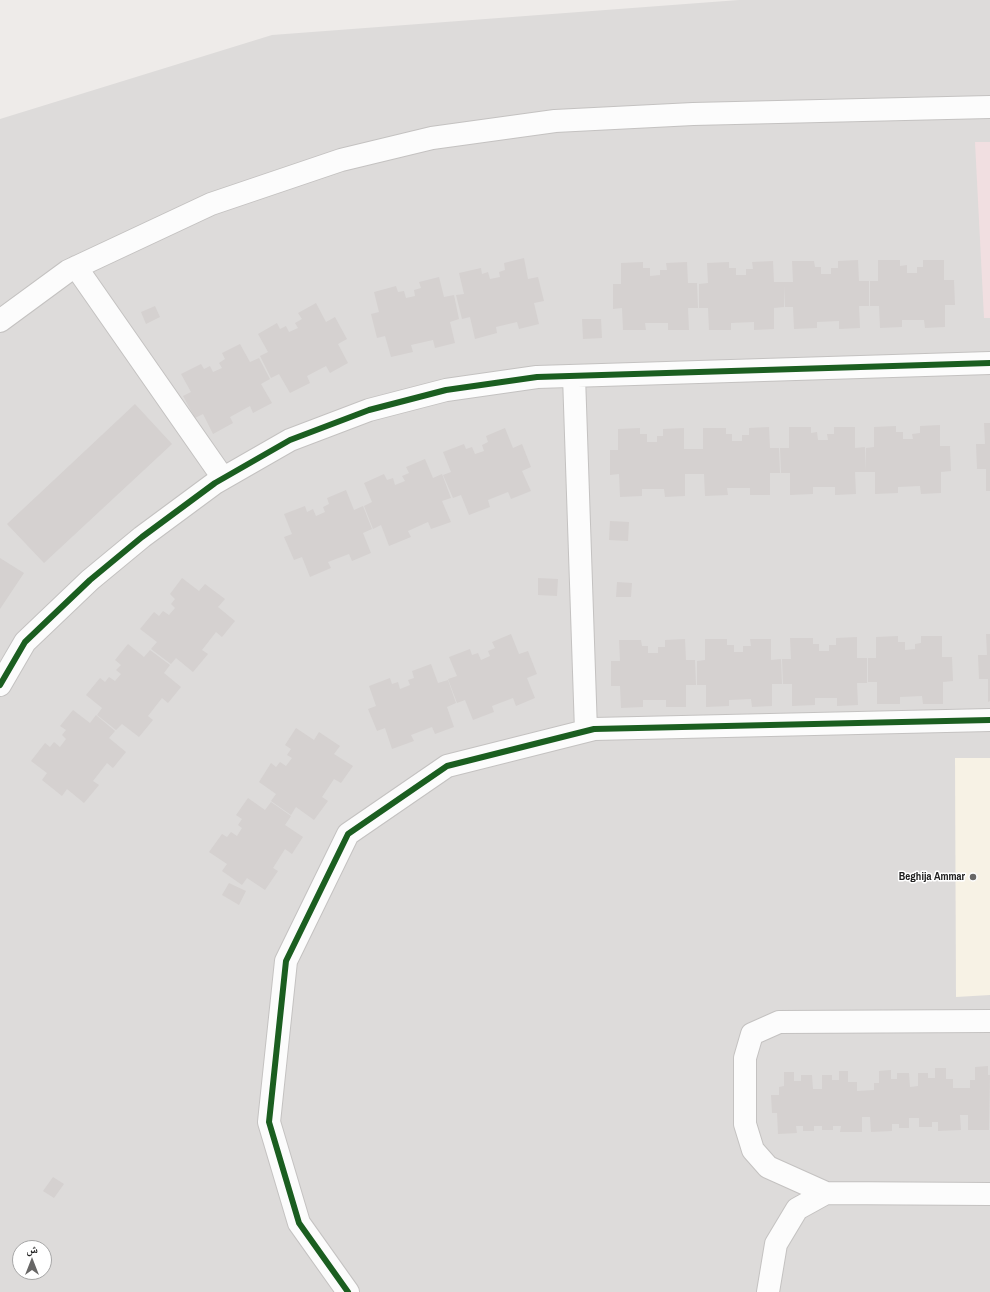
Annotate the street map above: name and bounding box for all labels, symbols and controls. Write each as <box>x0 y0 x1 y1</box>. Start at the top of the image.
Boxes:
place label: Beghija Ammar <box>899 870 965 884</box>
marker: Beghija Ammar <box>968 872 978 882</box>
north arrow <box>12 1240 52 1280</box>
text: ش <box>26 1242 38 1256</box>

